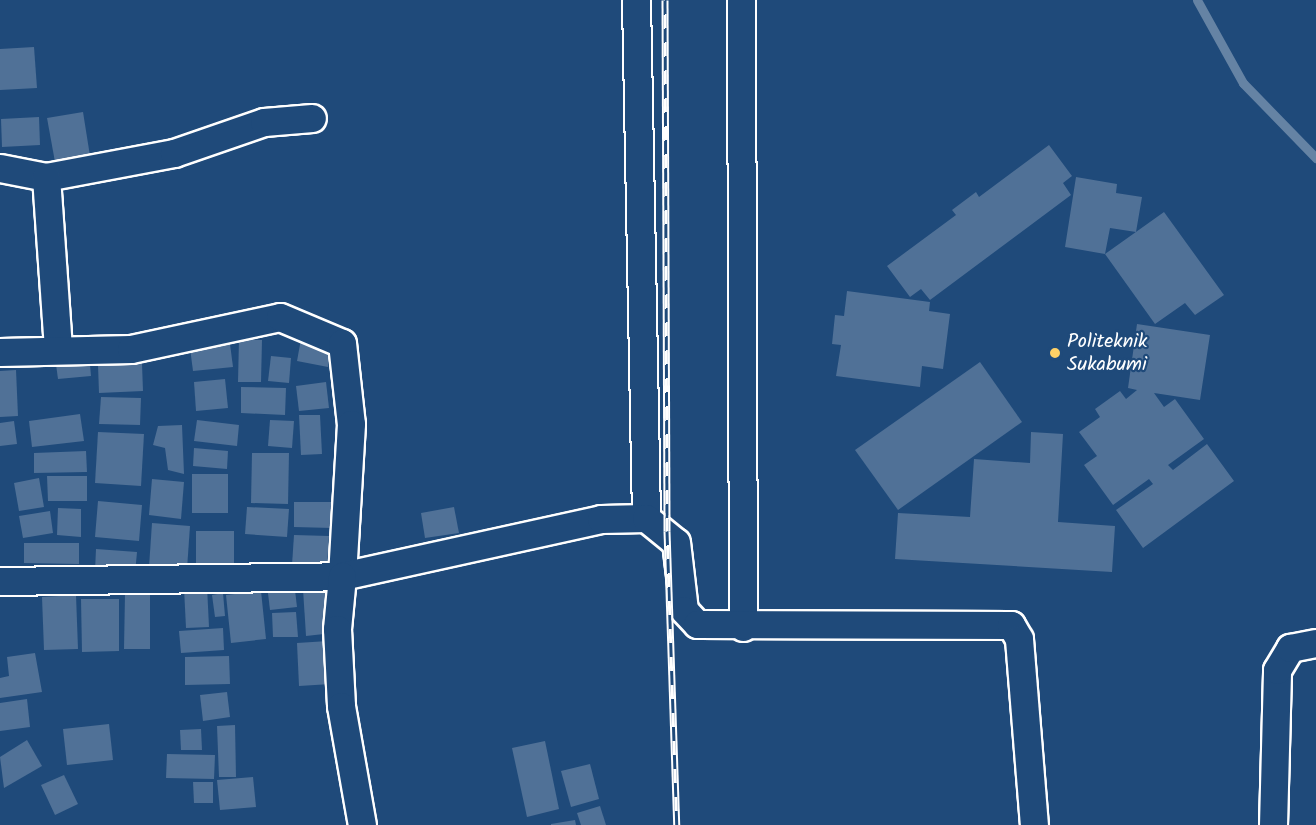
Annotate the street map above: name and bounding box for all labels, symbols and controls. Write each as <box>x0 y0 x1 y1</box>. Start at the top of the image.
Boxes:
place label: Politeknik Sukabumi <box>1067 330 1147 377</box>
marker: Politeknik Sukabumi <box>1048 346 1062 360</box>

